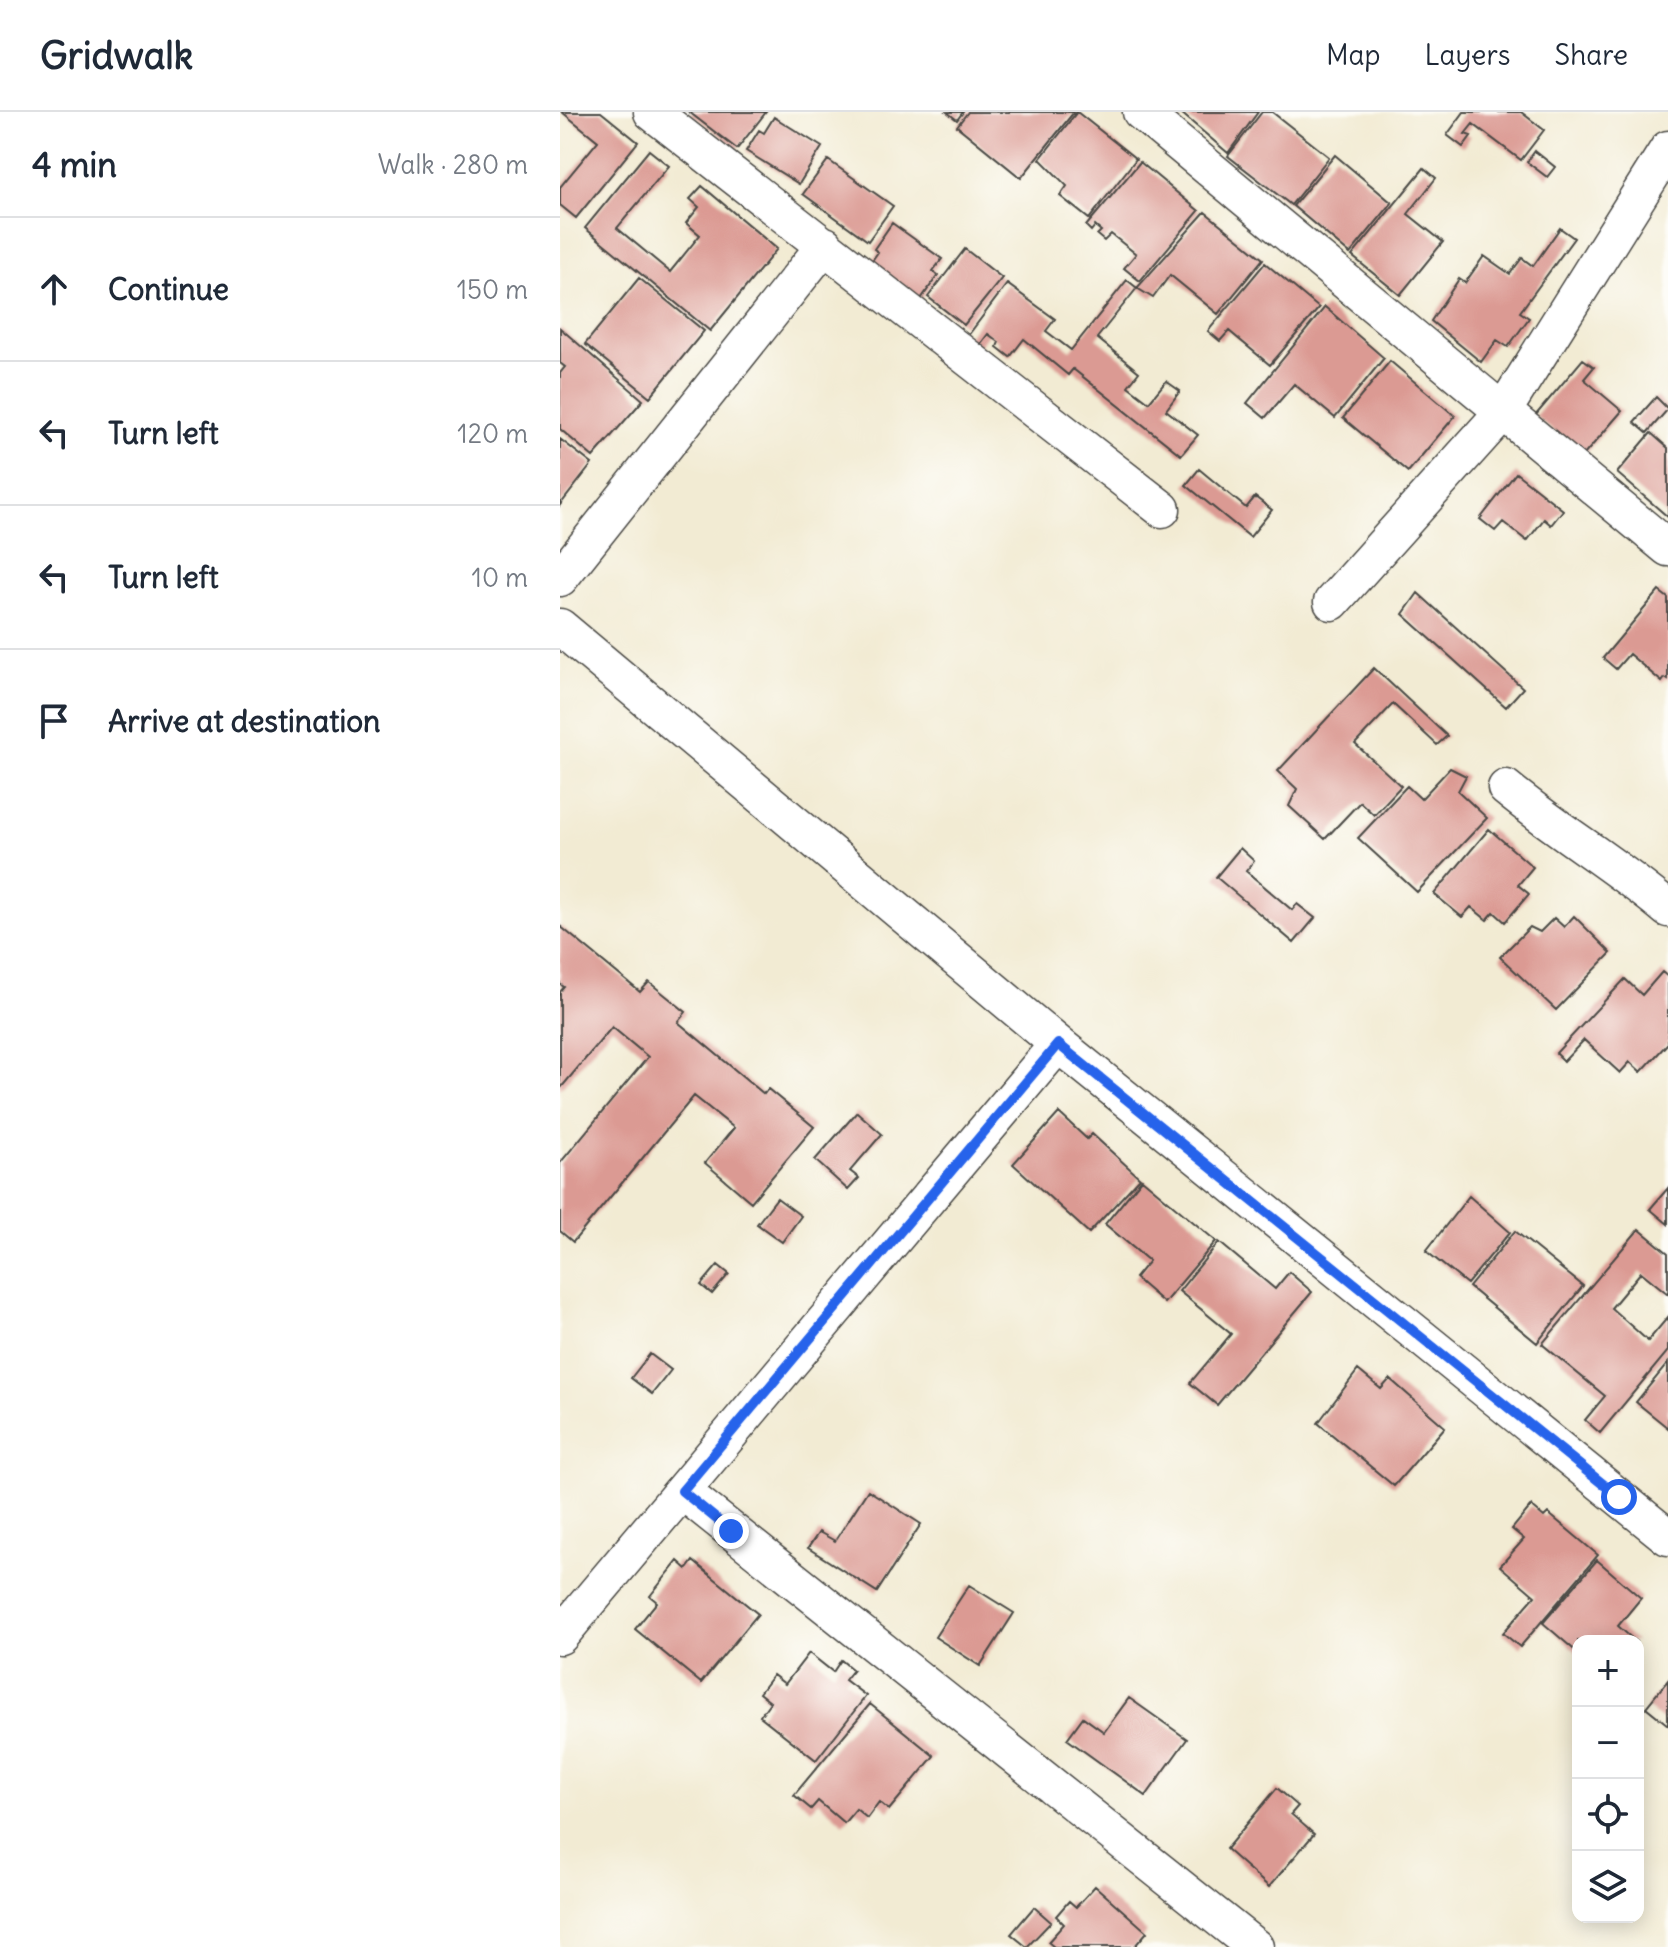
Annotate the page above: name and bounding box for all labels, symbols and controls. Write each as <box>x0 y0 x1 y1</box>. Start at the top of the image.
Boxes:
text: Gridwalk <box>40 32 193 79</box>
text: Map <box>1326 37 1381 73</box>
text: Layers <box>1425 37 1511 73</box>
text: Share <box>1555 37 1628 73</box>
text: 4 min <box>32 143 117 186</box>
text: Walk · 280 m <box>378 148 528 181</box>
icon: ahead <box>32 267 76 311</box>
text: Continue <box>108 270 229 308</box>
text: 150 m <box>457 273 528 306</box>
icon: left <box>32 411 76 455</box>
text: Turn left <box>108 414 219 452</box>
text: 120 m <box>457 417 528 450</box>
icon: left <box>32 555 76 599</box>
text: Turn left <box>108 558 219 596</box>
text: 10 m <box>472 561 528 594</box>
icon: arrive <box>32 699 76 743</box>
text: Arrive at destination <box>108 702 380 740</box>
route start <box>1601 1479 1637 1515</box>
route end <box>713 1513 749 1549</box>
map controls <box>1572 1635 1644 1923</box>
button: + <box>1572 1635 1644 1707</box>
button: − <box>1572 1707 1644 1779</box>
button: locate <box>1572 1779 1644 1851</box>
button: layers <box>1572 1851 1644 1923</box>

